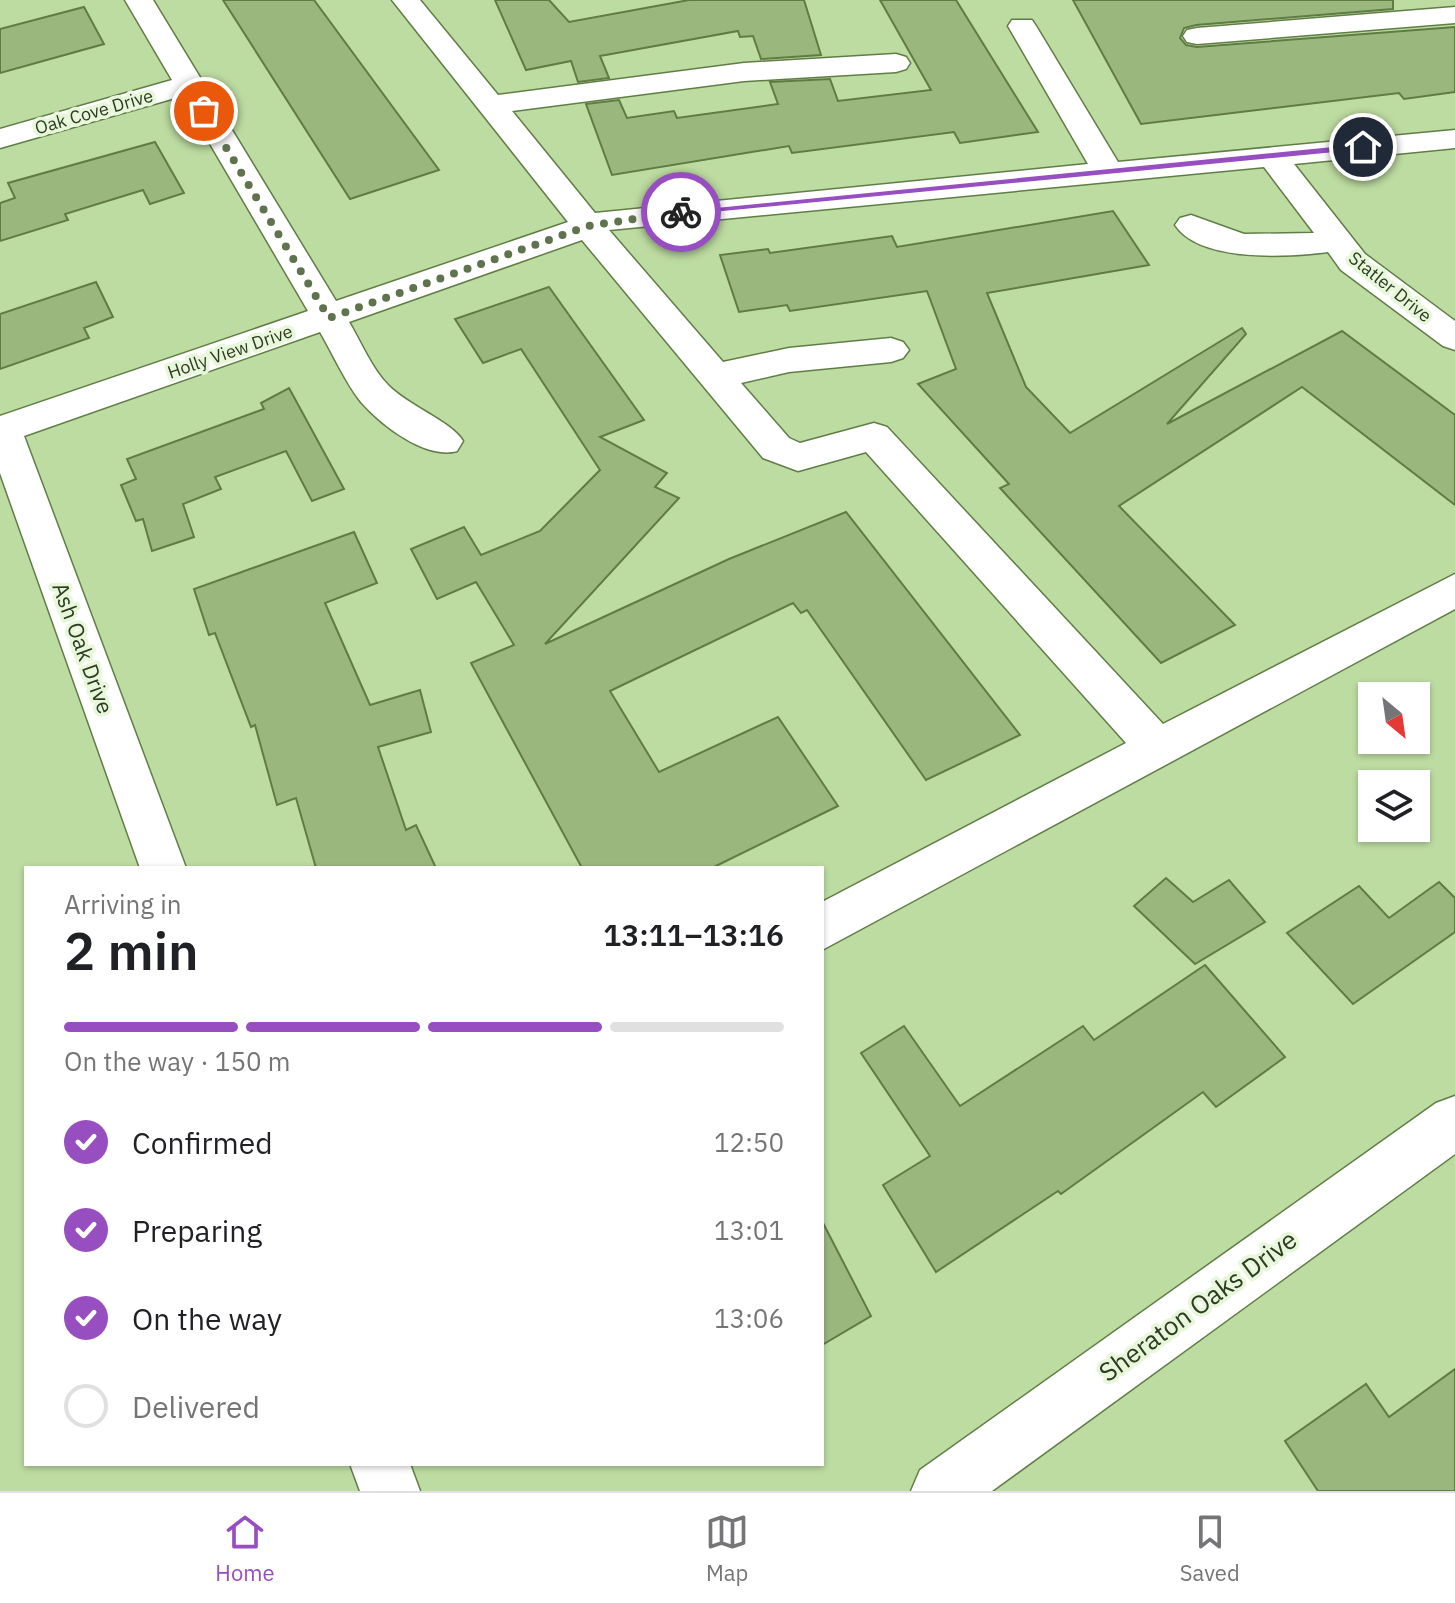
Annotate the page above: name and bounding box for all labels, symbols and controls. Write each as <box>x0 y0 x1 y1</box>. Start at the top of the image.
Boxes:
pin <box>170 77 238 145</box>
street label: Oak Cove Drive <box>32 84 156 139</box>
icon: bag <box>182 89 226 133</box>
pin <box>1329 113 1397 181</box>
icon: home <box>1341 125 1385 169</box>
courier <box>641 172 721 252</box>
icon: bike <box>659 190 703 234</box>
street label: Statler Drive <box>1344 246 1437 327</box>
street label: Holly View Drive <box>164 319 295 384</box>
street label: Ash Oak Drive <box>46 578 121 717</box>
north arrow <box>1358 682 1430 754</box>
map controls <box>1358 682 1430 842</box>
button: layers <box>1358 770 1430 842</box>
text: Arriving in <box>64 887 181 921</box>
text: 13:11–13:16 <box>603 915 784 954</box>
text: 2 min <box>64 917 199 984</box>
text: On the way · 150 m <box>64 1044 290 1078</box>
icon: check <box>64 1120 108 1164</box>
text: Confirmed <box>132 1123 273 1162</box>
text: 12:50 <box>714 1125 784 1159</box>
icon: check <box>64 1208 108 1252</box>
text: Preparing <box>132 1211 262 1250</box>
text: 13:01 <box>714 1213 784 1247</box>
street label: Sheraton Oaks Drive <box>1092 1222 1303 1389</box>
icon: check <box>64 1296 108 1340</box>
text: On the way <box>132 1299 282 1338</box>
text: 13:06 <box>714 1301 784 1335</box>
text: Delivered <box>132 1387 260 1426</box>
tab: Home <box>215 1510 275 1587</box>
tab: Map <box>705 1510 749 1587</box>
tab: Saved <box>1180 1510 1240 1587</box>

